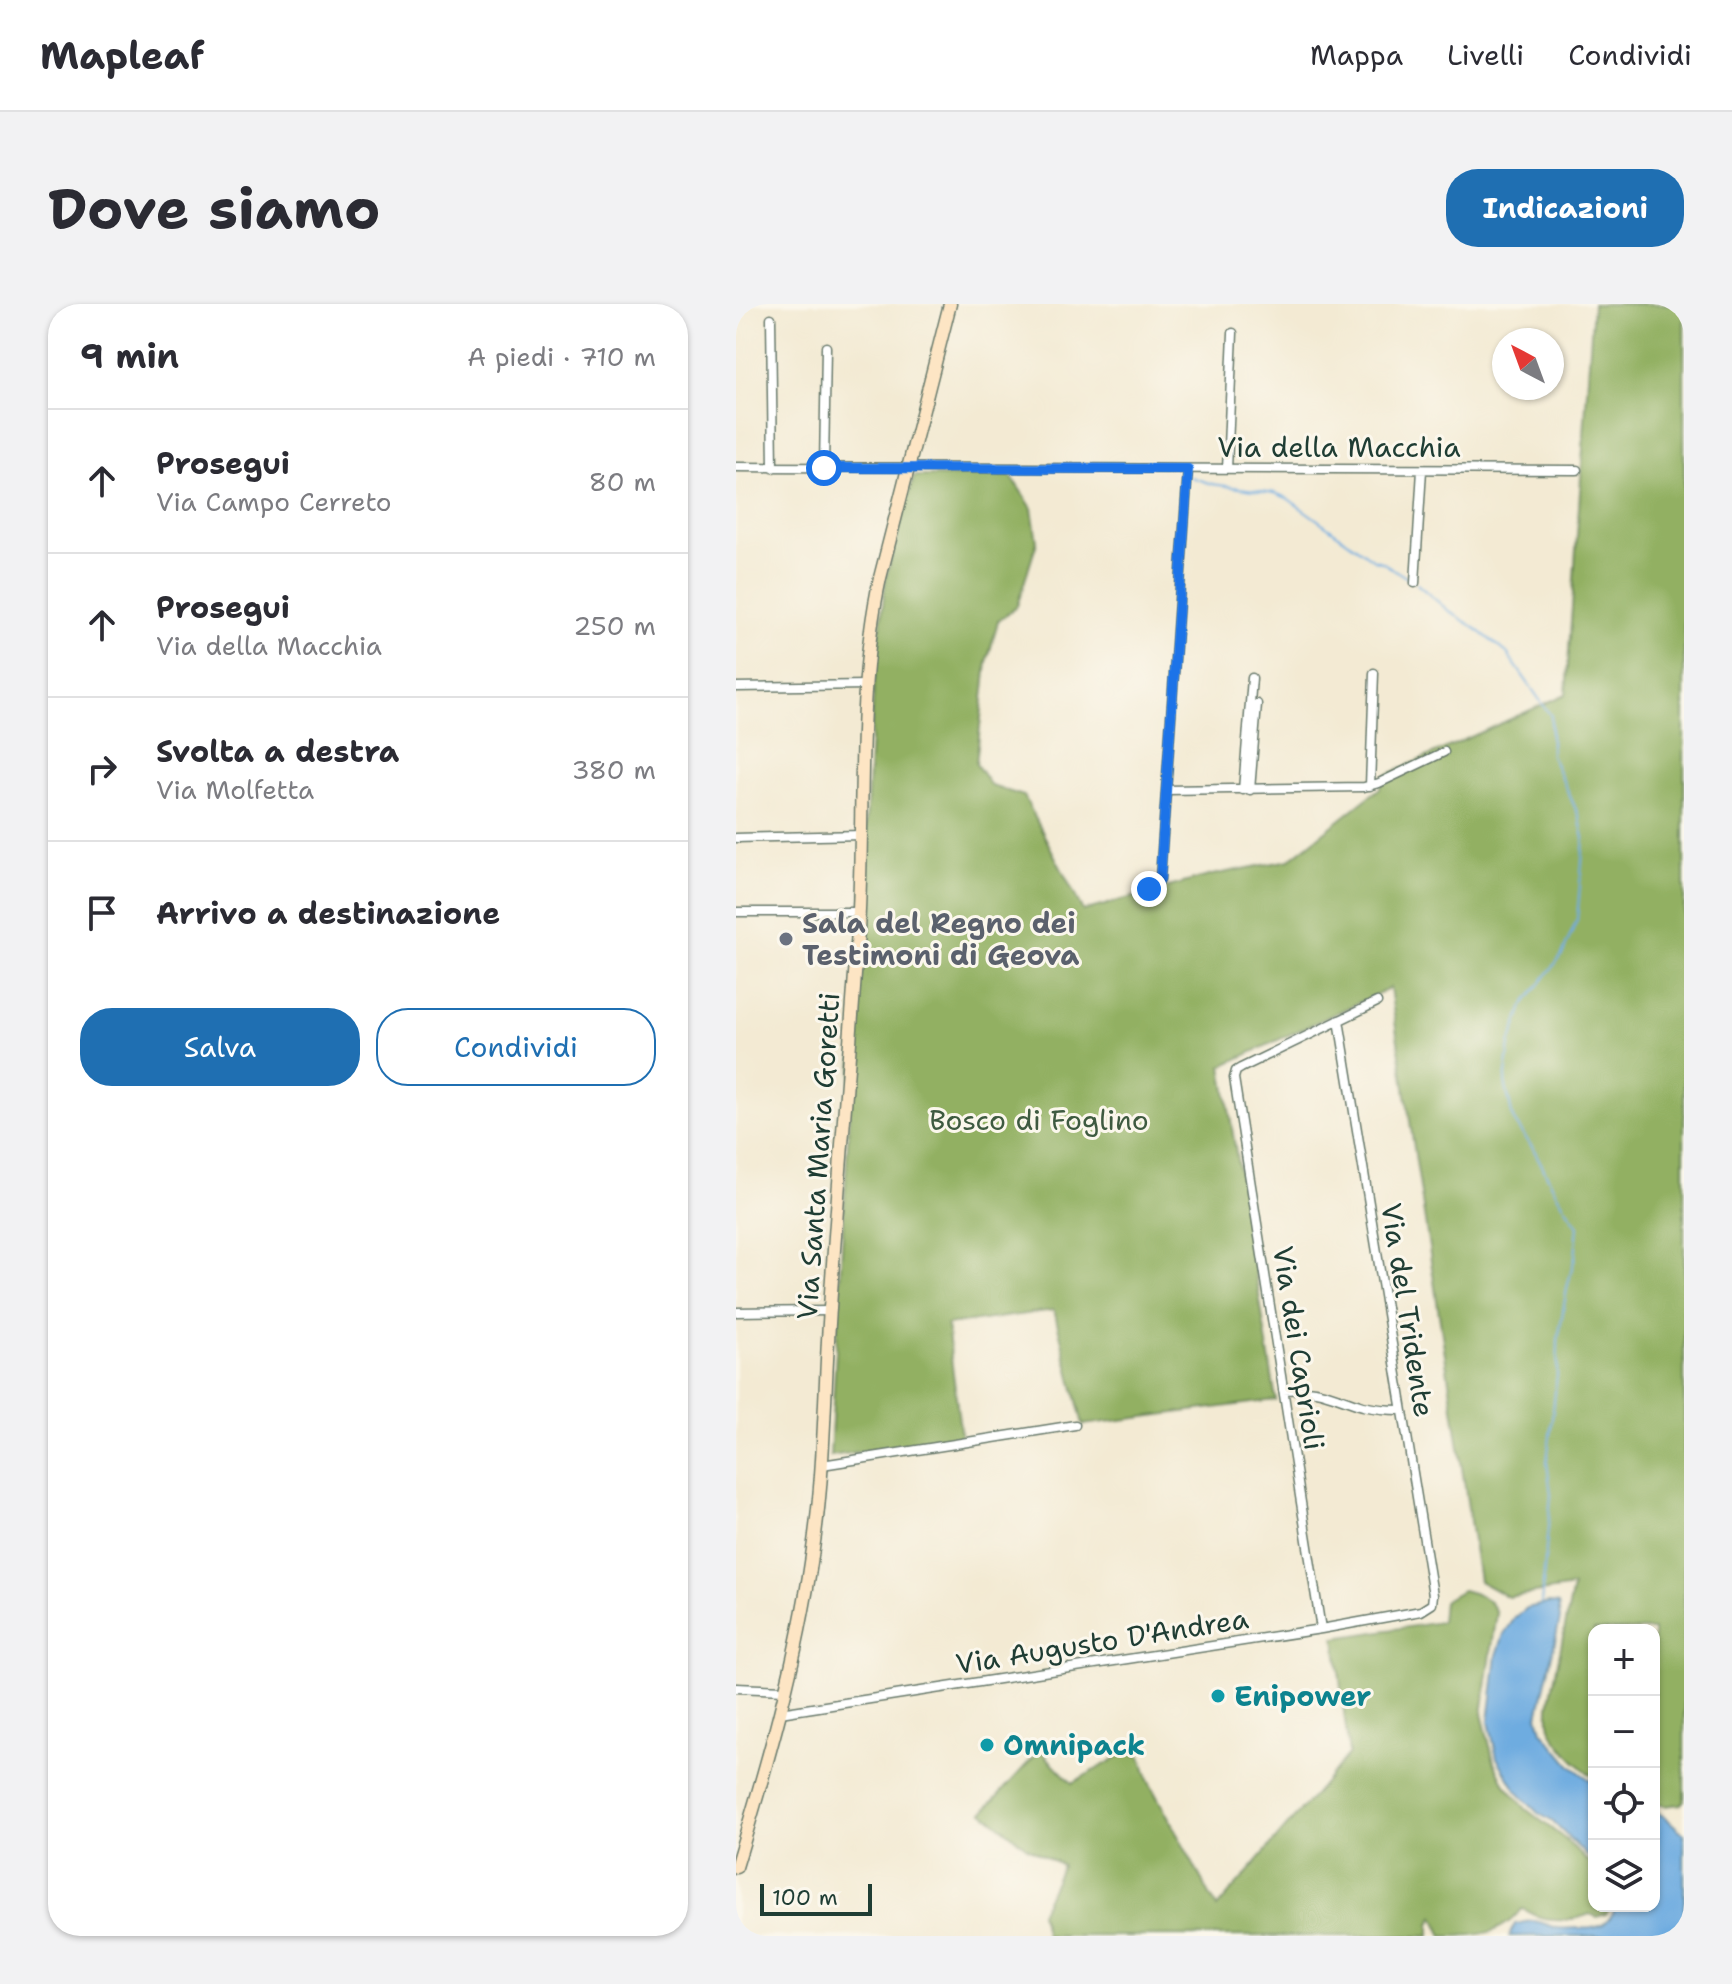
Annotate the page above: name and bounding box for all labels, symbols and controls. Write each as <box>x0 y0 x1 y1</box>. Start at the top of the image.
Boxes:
text: Mapleaf <box>40 30 205 81</box>
text: Mappa <box>1310 36 1403 74</box>
text: Livelli <box>1447 36 1524 74</box>
text: Condividi <box>1568 36 1692 74</box>
button: Indicazioni <box>1446 169 1684 247</box>
text: Dove siamo <box>48 171 380 246</box>
north arrow <box>1492 328 1564 400</box>
text: 9 min <box>80 333 179 379</box>
text: A piedi · 710 m <box>467 339 656 374</box>
street label: Via della Macchia <box>1217 428 1461 466</box>
text: Prosegui <box>156 443 290 484</box>
route start <box>806 450 842 486</box>
icon: ahead <box>80 459 124 503</box>
text: 80 m <box>589 464 656 499</box>
text: Via Campo Cerreto <box>156 484 392 519</box>
text: Prosegui <box>156 587 290 628</box>
icon: ahead <box>80 603 124 647</box>
text: 250 m <box>573 608 656 643</box>
text: Via della Macchia <box>156 628 382 663</box>
text: Svolta a destra <box>156 731 399 772</box>
icon: right <box>80 747 124 791</box>
text: 380 m <box>571 752 656 787</box>
text: Via Molfetta <box>156 772 314 807</box>
route end <box>1131 871 1167 907</box>
icon: arrive <box>80 891 124 935</box>
text: Arrivo a destinazione <box>156 893 500 934</box>
place label: Sala del Regno dei Testimoni di Geova <box>802 904 1079 974</box>
marker: Sala del Regno dei Testimoni di Geova <box>777 930 795 948</box>
street label: Via Santa Maria Goretti <box>788 991 848 1321</box>
button: Salva <box>80 1008 360 1086</box>
button: Condividi <box>376 1008 656 1086</box>
park label: Bosco di Foglino <box>929 1101 1149 1139</box>
street label: Via del Tridente <box>1372 1200 1444 1420</box>
street label: Via dei Caprioli <box>1264 1243 1334 1453</box>
street label: Via Augusto D'Andrea <box>953 1599 1251 1683</box>
map controls <box>1588 1624 1660 1912</box>
button: + <box>1588 1624 1660 1696</box>
place label: Enipower <box>1234 1677 1371 1715</box>
marker: Enipower <box>1209 1687 1227 1705</box>
button: − <box>1588 1696 1660 1768</box>
place label: Omnipack <box>1003 1726 1145 1764</box>
marker: Omnipack <box>978 1736 996 1754</box>
button: locate <box>1588 1768 1660 1840</box>
button: layers <box>1588 1840 1660 1912</box>
scale bar <box>760 1880 872 1916</box>
text: 100 m <box>772 1883 838 1912</box>

